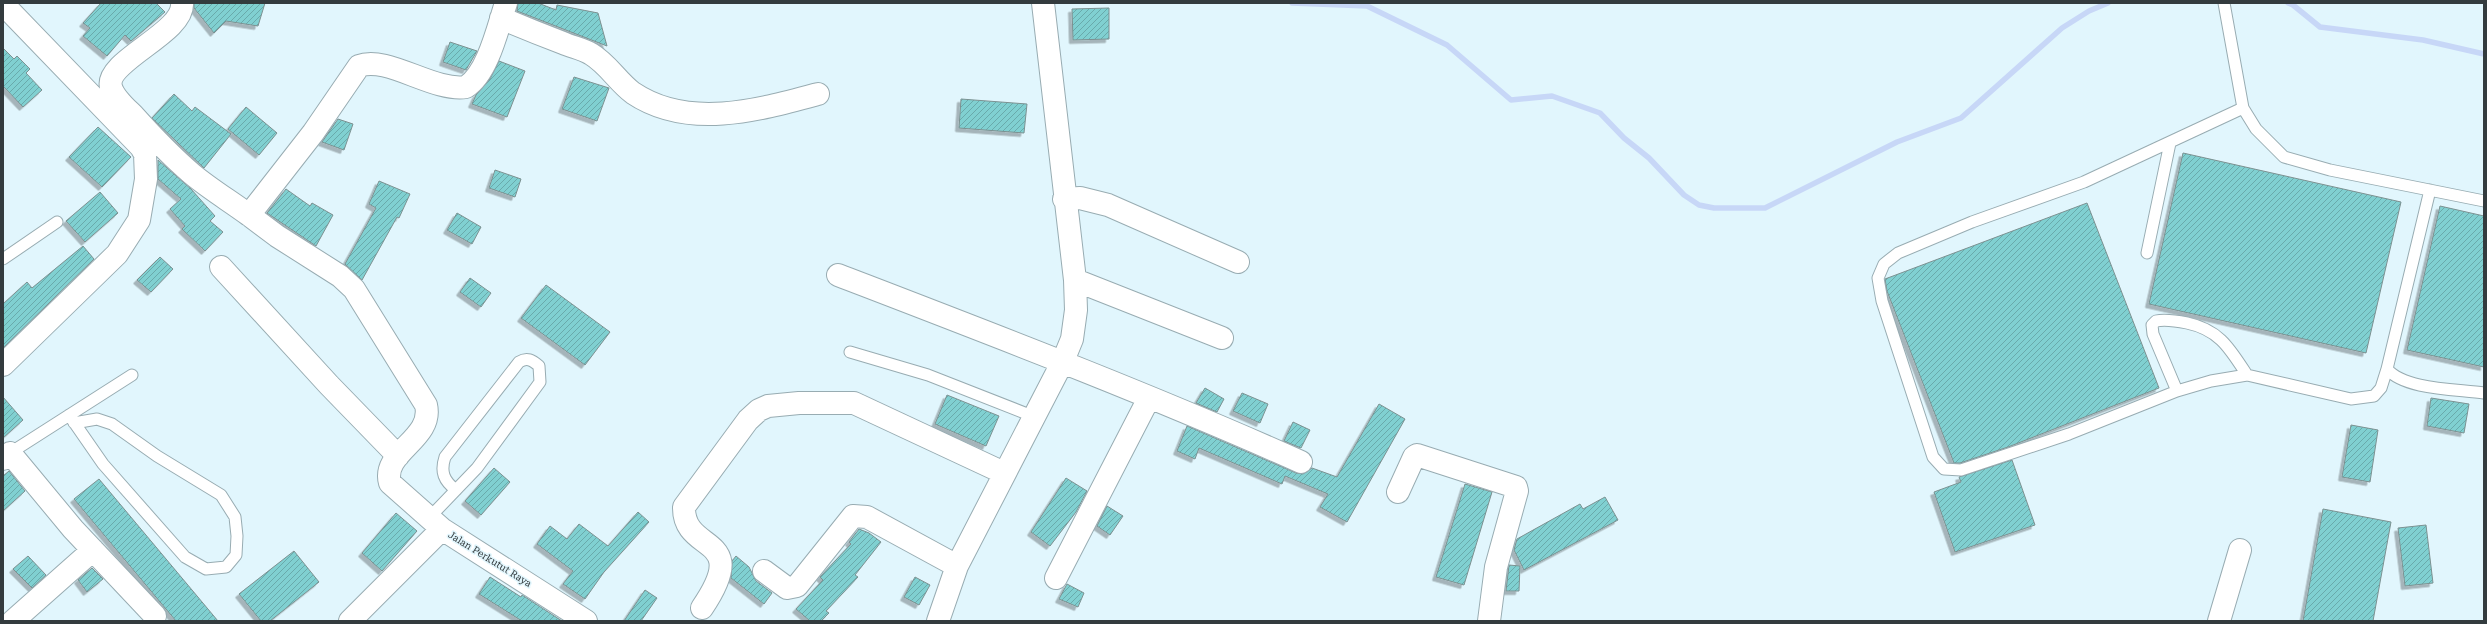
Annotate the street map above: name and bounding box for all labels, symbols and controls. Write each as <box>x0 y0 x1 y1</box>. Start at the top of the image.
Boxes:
street label: Jalan Perkutut Raya <box>446 529 534 589</box>

